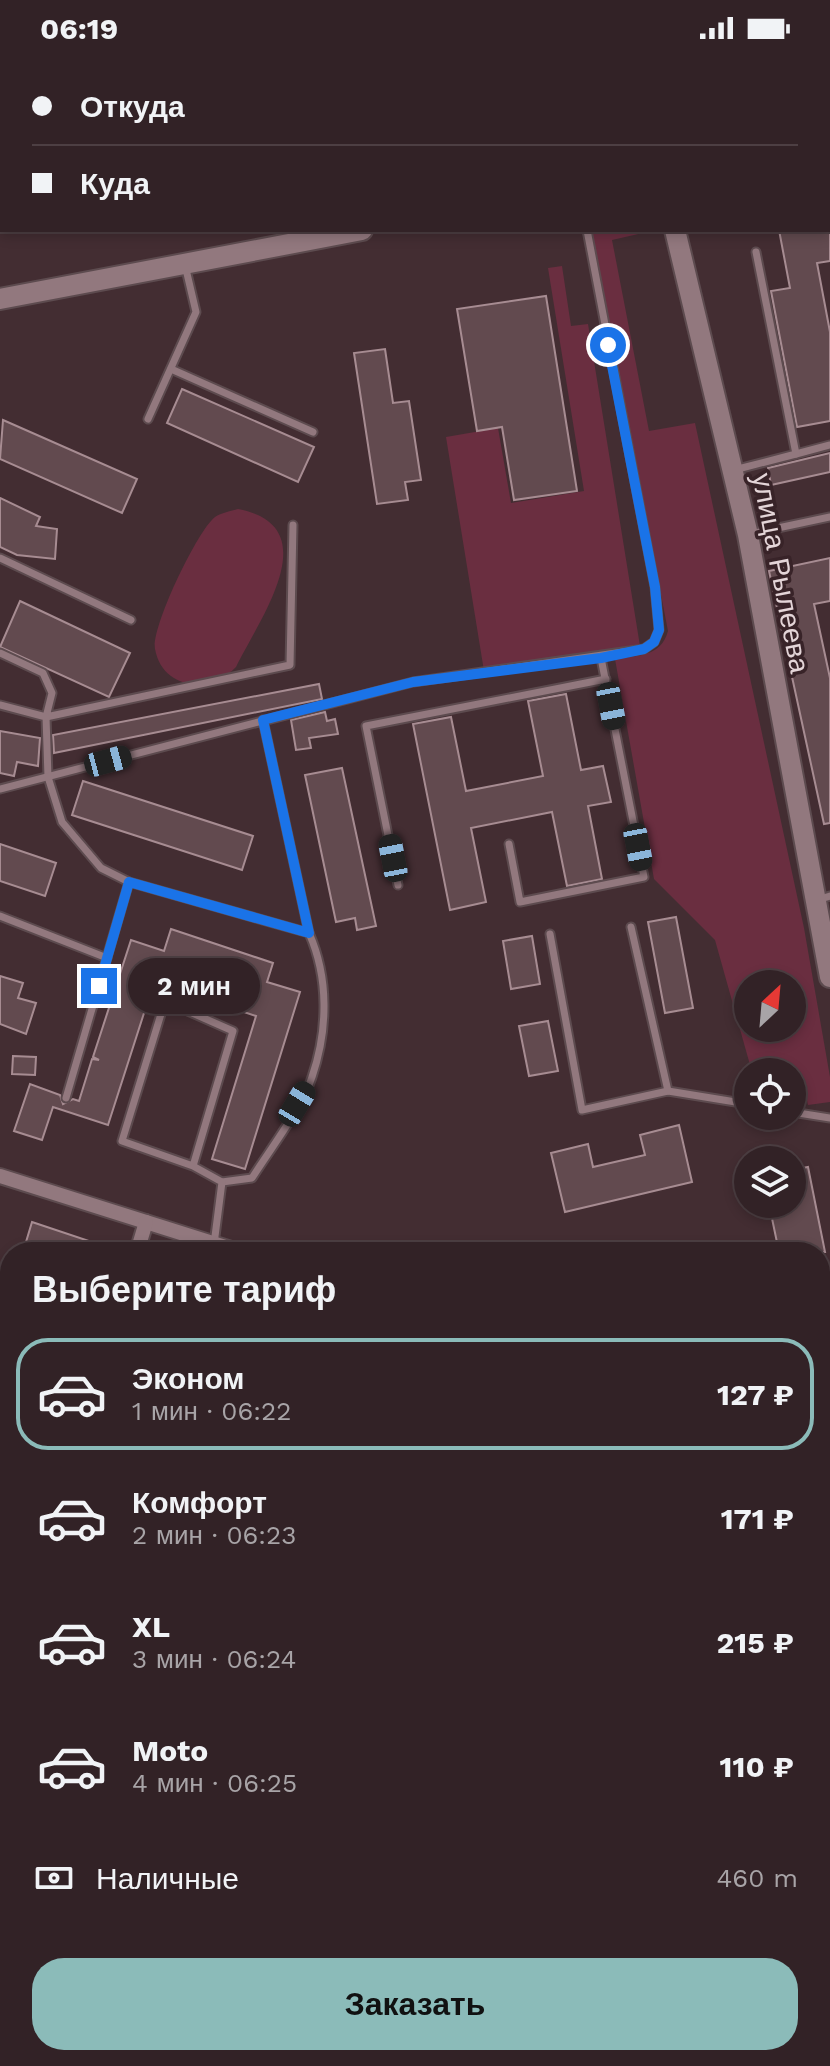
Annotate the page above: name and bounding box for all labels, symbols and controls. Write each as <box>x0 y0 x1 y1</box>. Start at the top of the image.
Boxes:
text: 06:19 <box>40 11 118 46</box>
text: Откуда <box>80 89 185 124</box>
text: Куда <box>80 166 150 201</box>
route start <box>590 327 626 363</box>
street label: улица Рылеева <box>745 470 817 676</box>
car <box>595 680 627 732</box>
car <box>82 743 134 779</box>
car <box>622 821 654 873</box>
car <box>377 832 409 884</box>
callout: 2 мин <box>127 958 259 1014</box>
route end <box>81 968 117 1004</box>
north arrow <box>734 970 806 1042</box>
map controls <box>734 970 806 1218</box>
text: 2 мин <box>157 971 231 1001</box>
button: locate <box>734 1058 806 1130</box>
car <box>274 1077 320 1131</box>
button: layers <box>734 1146 806 1218</box>
text: Выберите тариф <box>32 1269 336 1311</box>
icon: car <box>36 1358 108 1430</box>
text: Эконом <box>132 1361 245 1396</box>
text: 127 ₽ <box>717 1377 794 1412</box>
text: 1 мин · 06:22 <box>132 1396 291 1426</box>
icon: car <box>36 1482 108 1554</box>
text: Комфорт <box>132 1485 267 1520</box>
text: 171 ₽ <box>721 1501 794 1536</box>
text: 2 мин · 06:23 <box>132 1520 296 1550</box>
icon: car <box>36 1606 108 1678</box>
text: XL <box>132 1609 170 1644</box>
text: 215 ₽ <box>716 1625 794 1660</box>
text: 3 мин · 06:24 <box>132 1644 296 1674</box>
icon: car <box>36 1730 108 1802</box>
text: Moto <box>132 1733 208 1768</box>
text: 110 ₽ <box>720 1749 794 1784</box>
text: 4 мин · 06:25 <box>132 1768 297 1798</box>
icon: cash <box>32 1856 76 1900</box>
text: Наличные <box>96 1861 239 1896</box>
text: 460 m <box>716 1863 798 1893</box>
button: Заказать <box>32 1958 798 2050</box>

